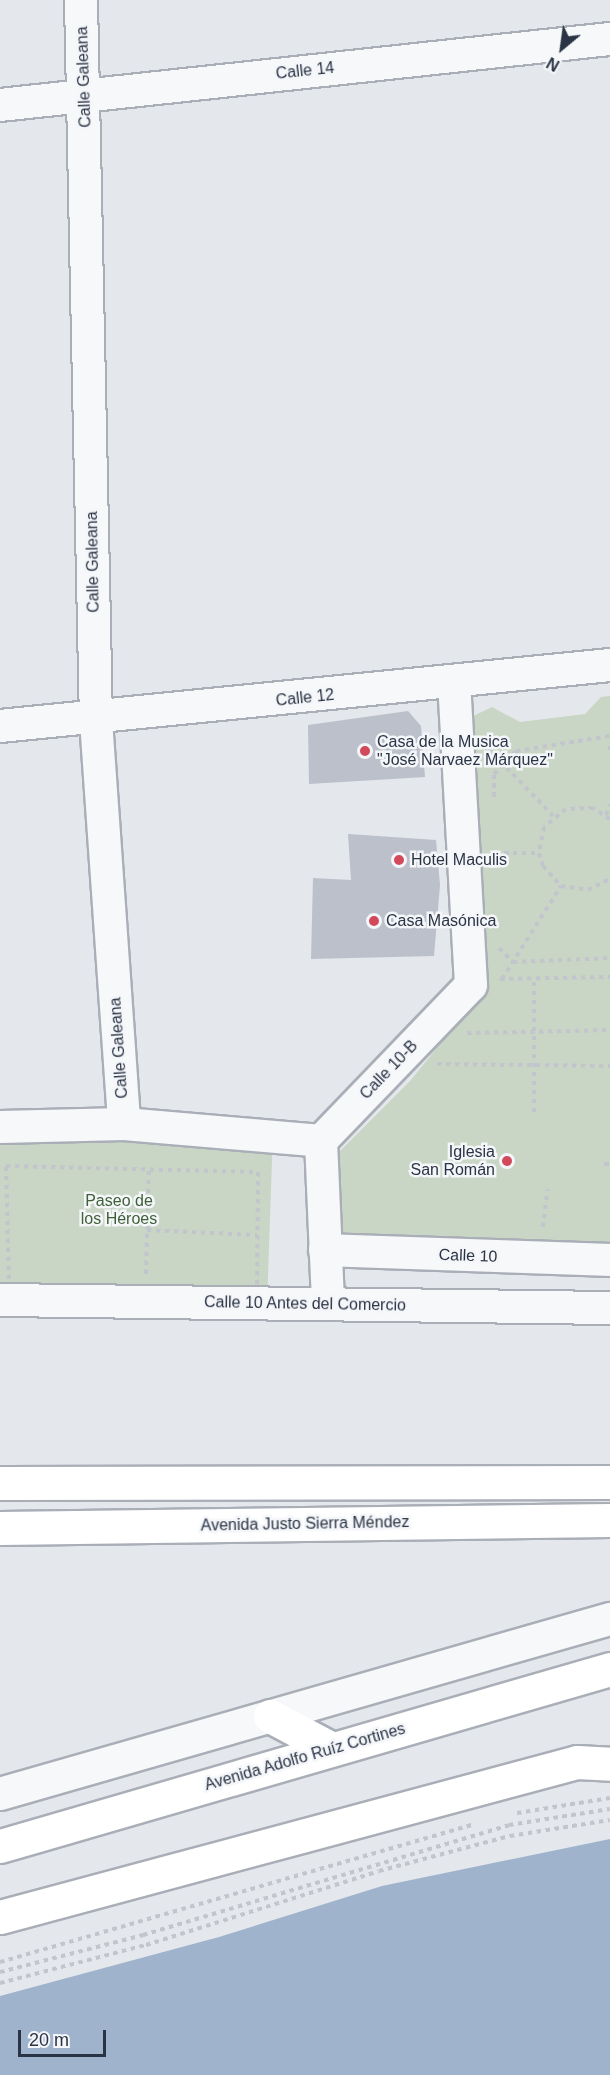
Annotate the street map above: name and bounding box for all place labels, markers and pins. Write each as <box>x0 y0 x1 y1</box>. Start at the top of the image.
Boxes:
place label: Casa de la Musica "José Narvaez Márquez" <box>377 732 553 770</box>
marker: Casa de la Musica "José Narvaez Márquez" <box>358 744 372 758</box>
place label: Hotel Maculis <box>411 850 507 870</box>
marker: Hotel Maculis <box>392 853 406 867</box>
place label: Casa Masónica <box>386 911 496 931</box>
marker: Casa Masónica <box>367 914 381 928</box>
place label: Iglesia San Román <box>411 1142 495 1180</box>
marker: Iglesia San Román <box>500 1154 514 1168</box>

